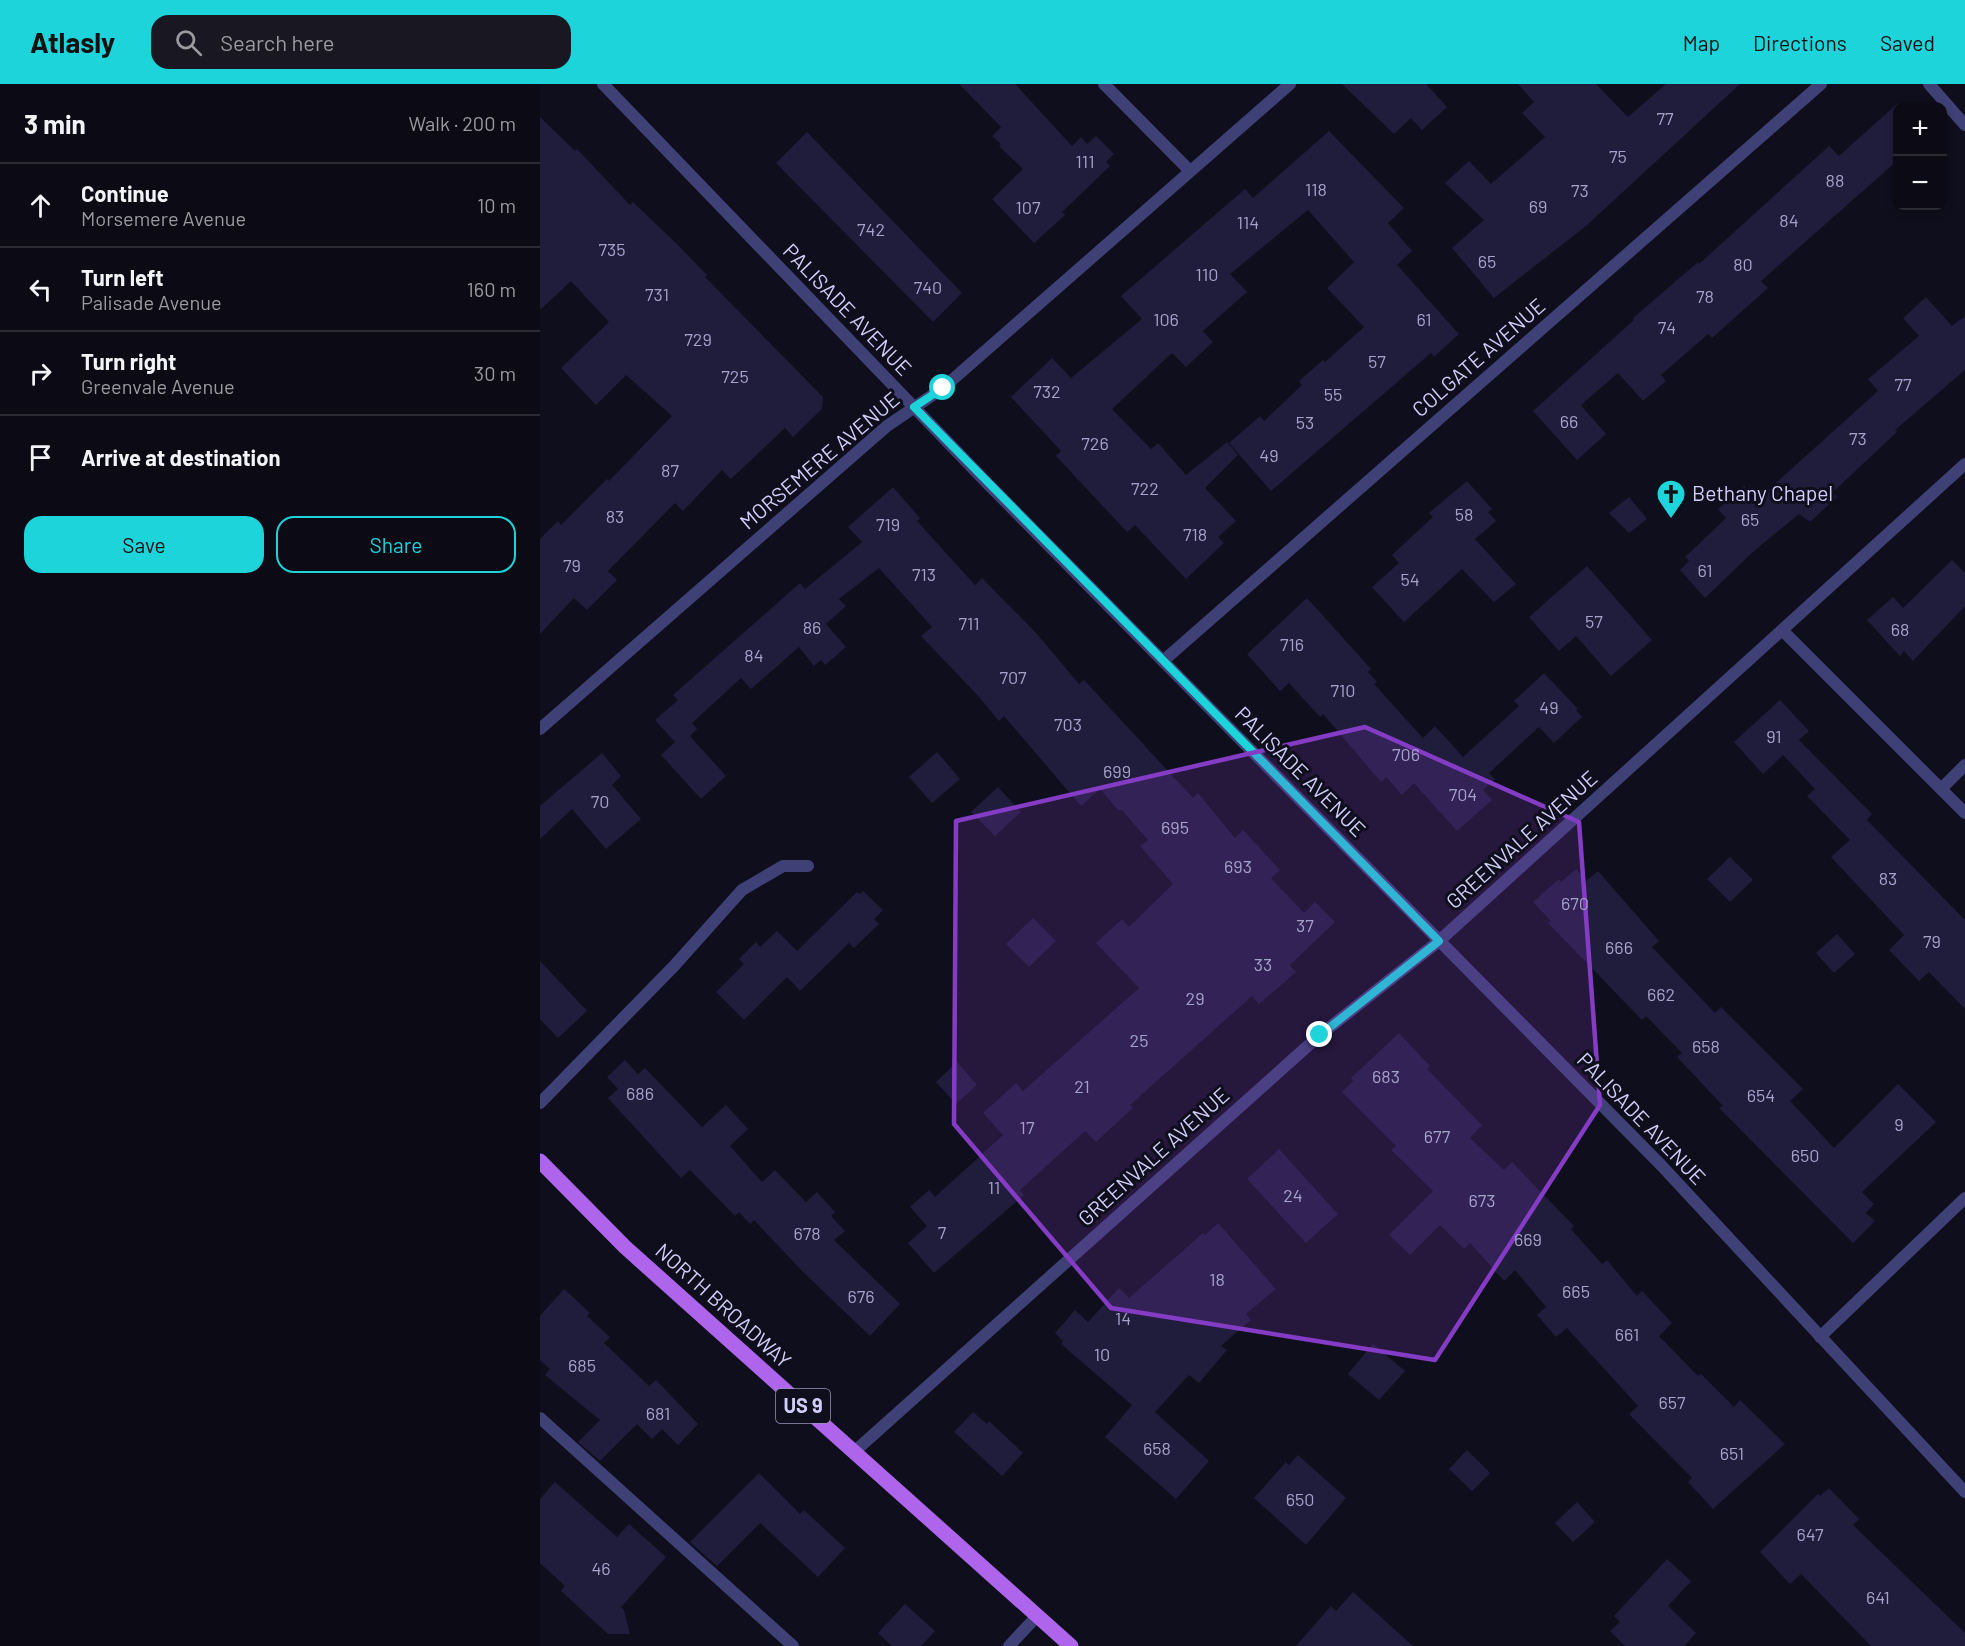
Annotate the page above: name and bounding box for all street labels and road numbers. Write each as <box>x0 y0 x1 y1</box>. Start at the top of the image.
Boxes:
street label: PALISADE AVENUE <box>779 238 918 380</box>
street label: COLGATE AVENUE <box>1406 292 1550 421</box>
street label: MORSEMERE AVENUE <box>734 386 904 534</box>
street label: PALISADE AVENUE <box>1231 701 1371 841</box>
street label: GREENVALE AVENUE <box>1440 765 1602 913</box>
street label: PALISADE AVENUE <box>1573 1047 1712 1189</box>
street label: GREENVALE AVENUE <box>1072 1082 1234 1230</box>
street label: NORTH BROADWAY <box>651 1237 797 1372</box>
road number: US 9 <box>776 1389 830 1423</box>

